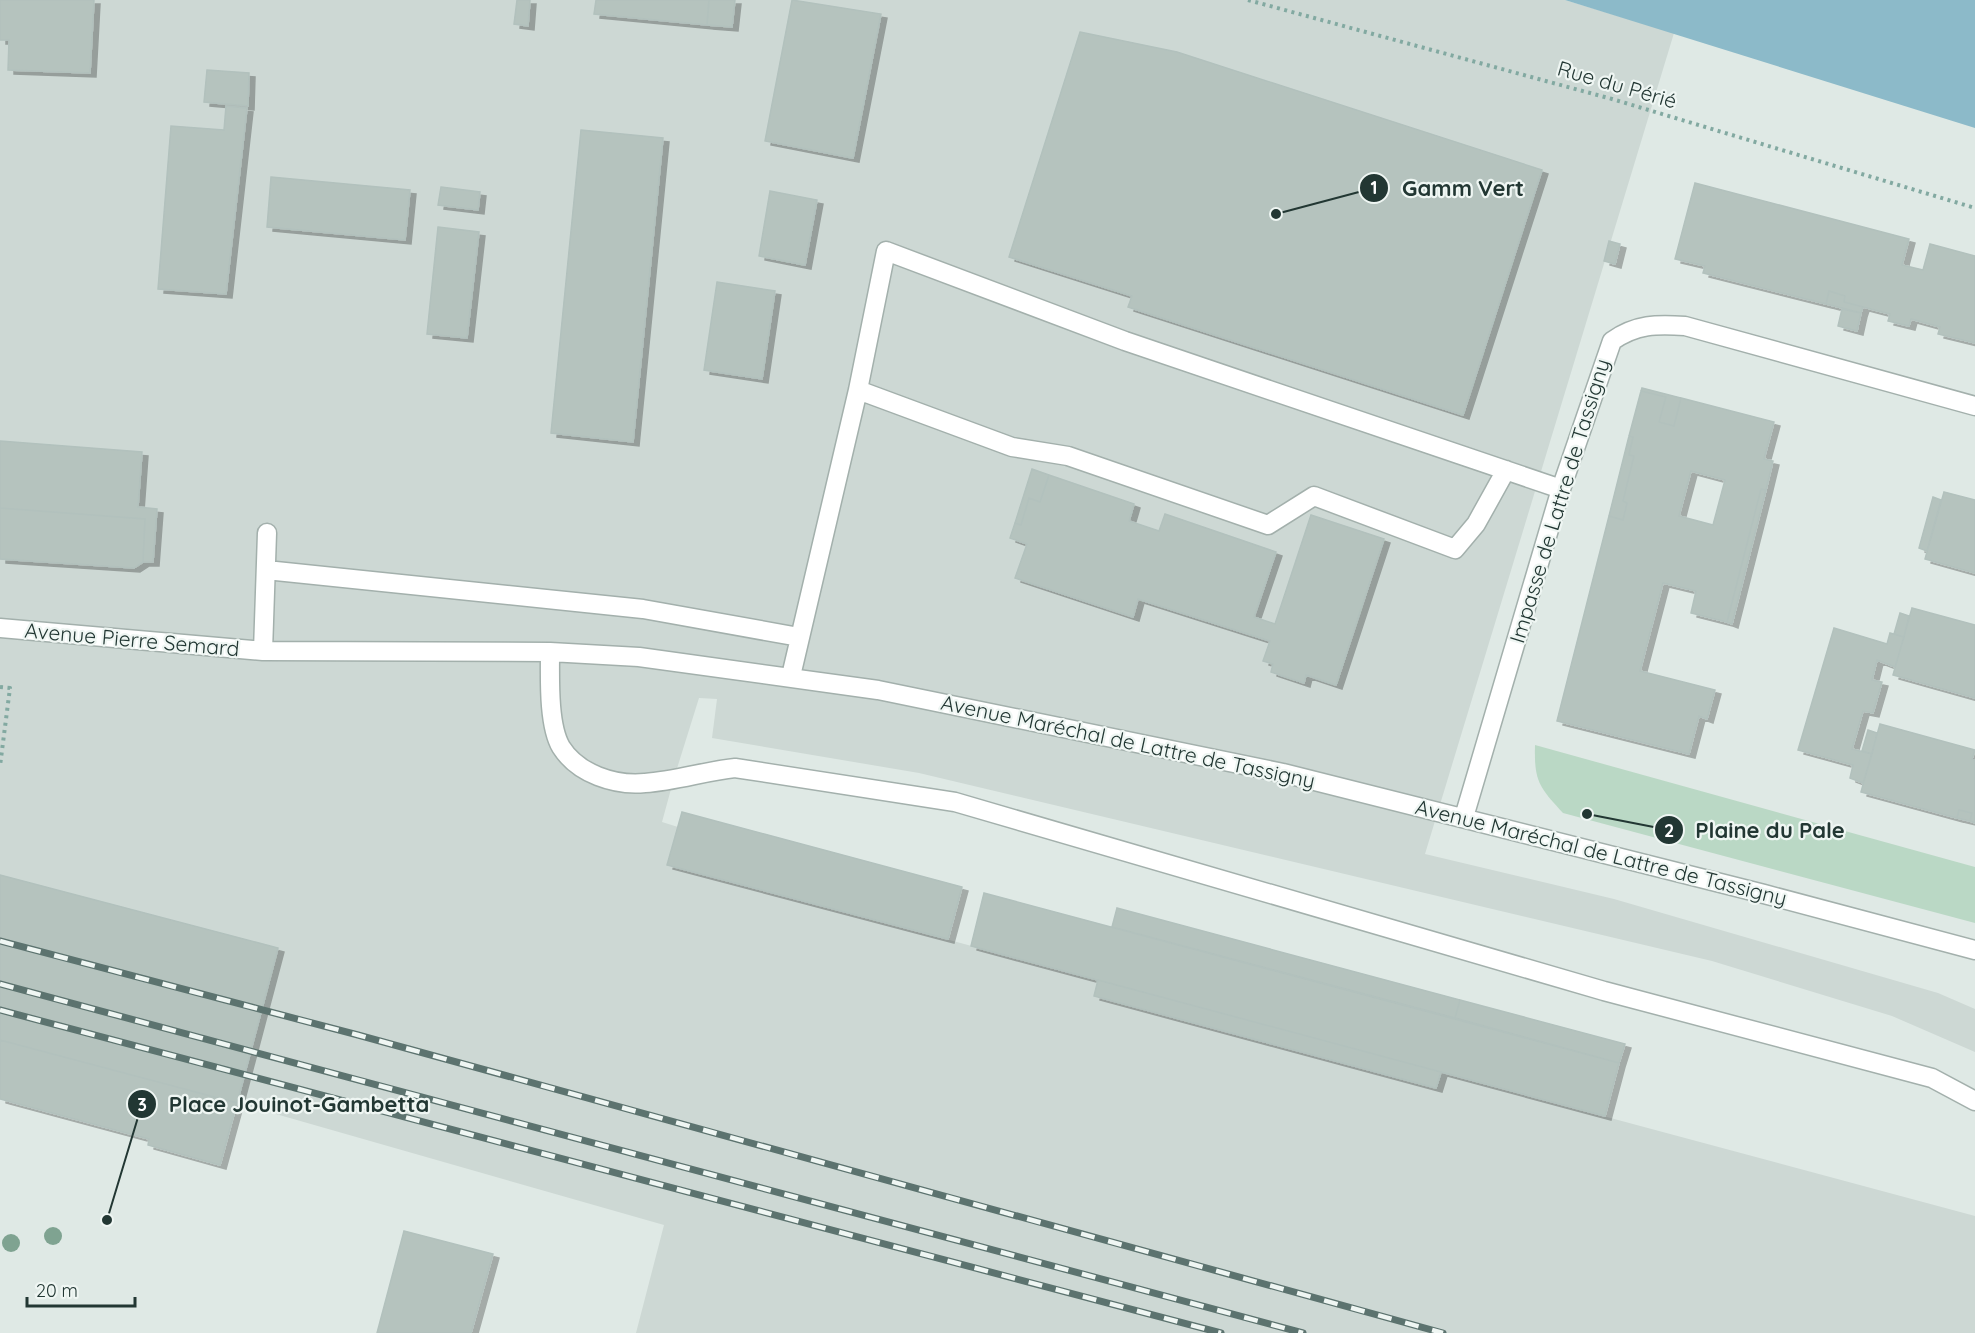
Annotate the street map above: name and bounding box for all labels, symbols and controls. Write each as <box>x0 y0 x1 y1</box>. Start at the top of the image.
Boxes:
street label: Rue du Périé <box>1555 55 1680 113</box>
callout: Gamm Vert <box>1359 168 1536 208</box>
text: Gamm Vert <box>1402 174 1524 202</box>
text: 1 <box>1370 176 1378 199</box>
street label: Impasse de Lattre de Tassigny <box>1503 356 1615 646</box>
street label: Avenue Pierre Semard <box>24 617 241 661</box>
street label: Avenue Maréchal de Lattre de Tassigny <box>939 689 1318 793</box>
street label: Avenue Maréchal de Lattre de Tassigny <box>1413 793 1790 911</box>
callout: Plaine du Pale <box>1654 810 1857 850</box>
text: Plaine du Pale <box>1695 816 1845 844</box>
text: 2 <box>1664 819 1674 842</box>
callout: Place Jouinot-Gambetta <box>127 1084 441 1124</box>
text: Place Jouinot-Gambetta <box>169 1090 429 1118</box>
text: 3 <box>137 1093 147 1116</box>
scale bar <box>27 1270 135 1308</box>
text: 20 m <box>36 1279 78 1302</box>

